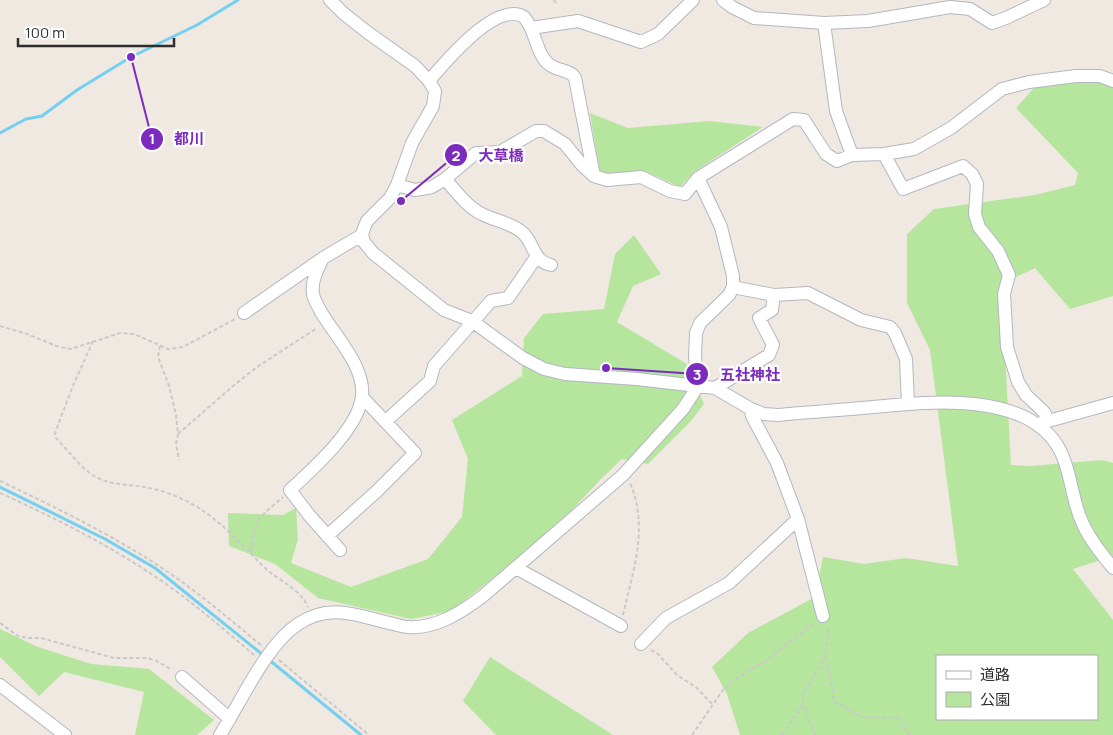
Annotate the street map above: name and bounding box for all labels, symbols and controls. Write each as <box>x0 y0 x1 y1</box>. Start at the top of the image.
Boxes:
scale bar <box>18 15 174 47</box>
text: 100 m <box>25 22 65 43</box>
callout: 都川 <box>139 124 214 154</box>
text: 1 <box>149 128 155 149</box>
text: 都川 <box>174 128 204 149</box>
callout: 大草橋 <box>444 140 534 170</box>
text: 2 <box>452 145 461 166</box>
text: 大草橋 <box>478 145 524 166</box>
callout: 五社神社 <box>685 359 790 389</box>
text: 3 <box>693 364 701 385</box>
text: 五社神社 <box>720 364 780 385</box>
legend <box>936 655 1098 720</box>
text: 道路 <box>980 664 1010 685</box>
text: 公園 <box>980 689 1010 710</box>

